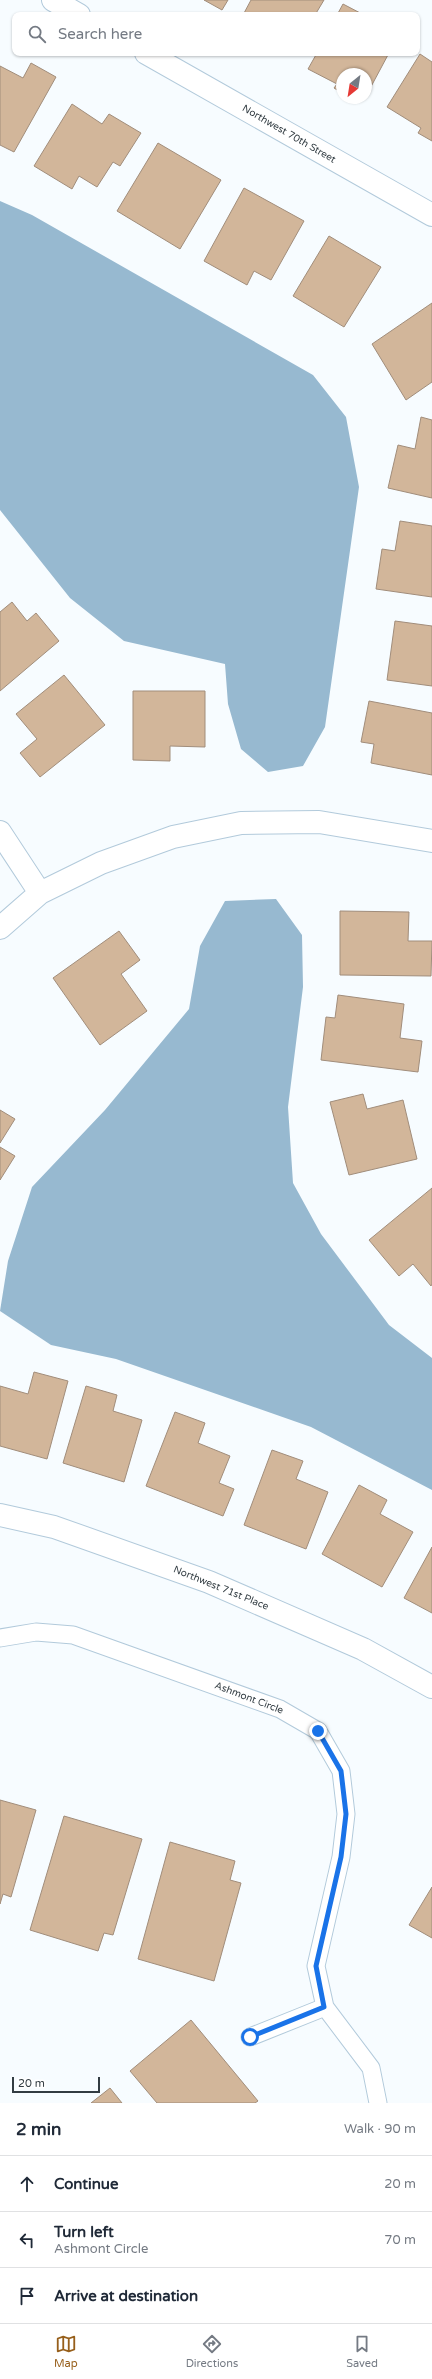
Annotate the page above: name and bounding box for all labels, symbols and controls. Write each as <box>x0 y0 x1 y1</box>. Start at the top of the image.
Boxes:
search box <box>12 12 420 56</box>
icon: search <box>26 23 48 45</box>
text: Search here <box>58 25 142 43</box>
north arrow <box>336 68 372 104</box>
street label: Northwest 70th Street <box>240 102 338 166</box>
street label: Northwest 71st Place <box>172 1563 271 1613</box>
street label: Ashmont Circle <box>213 1679 285 1717</box>
route end <box>309 1722 327 1740</box>
route start <box>241 2028 259 2046</box>
scale bar <box>12 2075 100 2094</box>
text: 20 m <box>18 2077 45 2090</box>
text: 2 min <box>16 2119 61 2140</box>
text: Walk · 90 m <box>344 2121 416 2137</box>
icon: ahead <box>16 2173 38 2195</box>
text: Continue <box>54 2175 118 2193</box>
text: 20 m <box>384 2176 416 2192</box>
text: Turn left <box>54 2223 114 2241</box>
icon: left <box>16 2229 38 2251</box>
text: 70 m <box>384 2232 416 2248</box>
text: Ashmont Circle <box>54 2241 148 2257</box>
icon: arrive <box>16 2285 38 2307</box>
text: Arrive at destination <box>54 2287 198 2305</box>
tab: Map <box>54 2333 78 2370</box>
tab: Directions <box>186 2333 238 2370</box>
tab: Saved <box>346 2333 378 2370</box>

